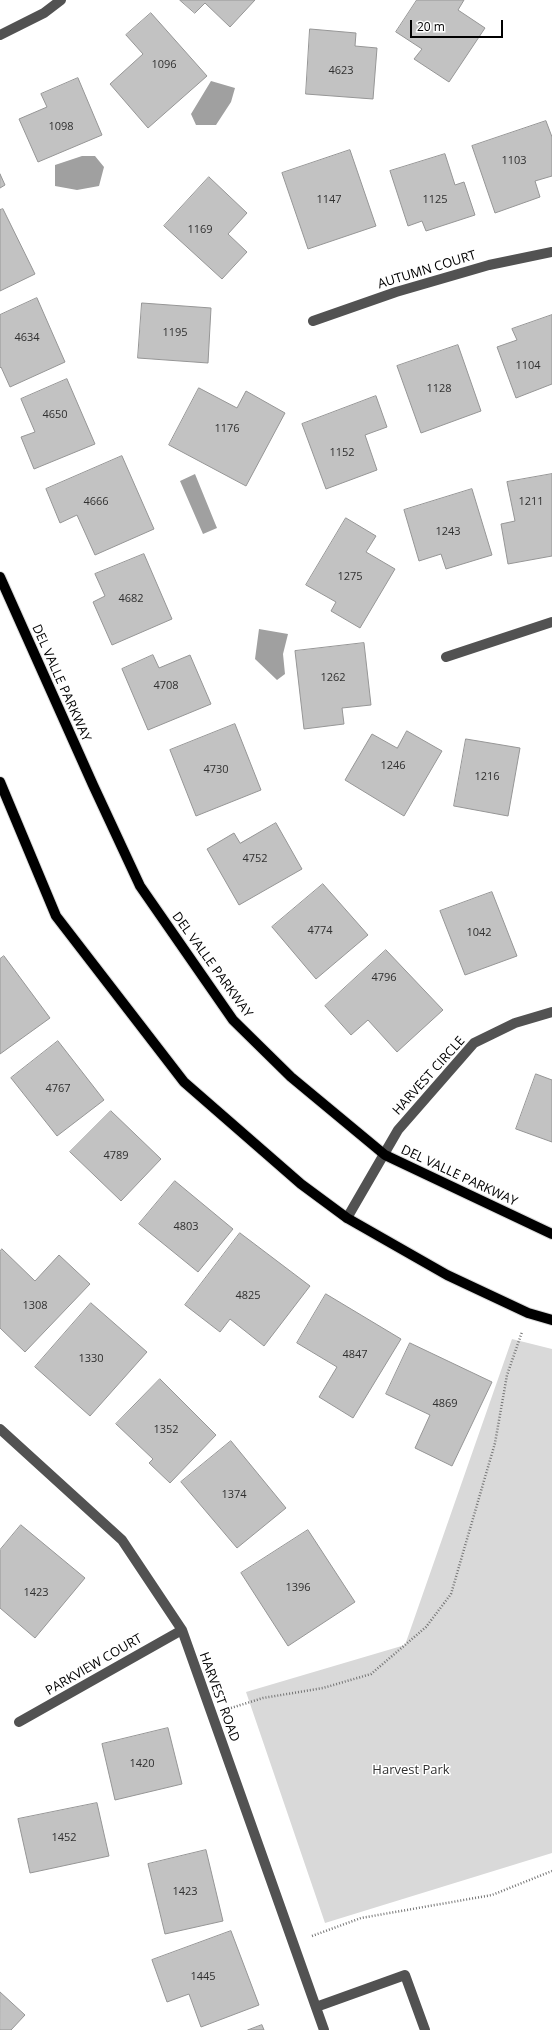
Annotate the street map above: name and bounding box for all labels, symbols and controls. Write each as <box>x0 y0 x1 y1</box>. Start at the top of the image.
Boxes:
scale bar <box>412 12 505 38</box>
text: 20 m <box>417 18 445 35</box>
house number: 1096 <box>151 58 177 72</box>
house number: 4623 <box>328 64 354 78</box>
house number: 1098 <box>48 120 74 134</box>
house number: 1103 <box>501 154 527 168</box>
house number: 1147 <box>316 193 342 207</box>
house number: 1125 <box>422 193 448 207</box>
house number: 1169 <box>187 223 213 237</box>
street label: AUTUMN COURT <box>376 248 478 292</box>
house number: 1195 <box>162 326 188 340</box>
house number: 4634 <box>14 331 40 345</box>
house number: 1104 <box>515 359 541 373</box>
house number: 1128 <box>426 382 452 396</box>
house number: 4650 <box>42 408 68 422</box>
house number: 1176 <box>214 422 240 436</box>
house number: 1152 <box>329 446 355 460</box>
house number: 4666 <box>83 495 109 509</box>
house number: 1211 <box>518 495 544 509</box>
house number: 1243 <box>435 525 461 539</box>
house number: 1275 <box>337 570 363 584</box>
house number: 4682 <box>118 592 144 606</box>
street label: DEL VALLE PARKWAY <box>28 622 94 744</box>
house number: 1262 <box>320 671 346 685</box>
house number: 4708 <box>153 679 179 693</box>
house number: 1246 <box>380 759 406 773</box>
house number: 4730 <box>203 763 229 777</box>
house number: 1216 <box>474 770 500 784</box>
house number: 4752 <box>242 852 268 866</box>
street label: DEL VALLE PARKWAY <box>169 909 255 1021</box>
house number: 4774 <box>307 924 333 938</box>
house number: 1042 <box>466 926 492 940</box>
house number: 4796 <box>371 971 397 985</box>
street label: HARVEST CIRCLE <box>390 1033 468 1119</box>
house number: 4767 <box>45 1082 71 1096</box>
street label: DEL VALLE PARKWAY <box>398 1142 520 1210</box>
house number: 4789 <box>103 1149 129 1163</box>
house number: 4803 <box>173 1220 199 1234</box>
house number: 4825 <box>235 1289 261 1303</box>
house number: 1308 <box>22 1299 48 1313</box>
house number: 4847 <box>342 1348 368 1362</box>
house number: 1330 <box>78 1352 104 1366</box>
house number: 4869 <box>432 1397 458 1411</box>
house number: 1352 <box>153 1423 179 1437</box>
house number: 1374 <box>221 1488 247 1502</box>
house number: 1396 <box>285 1581 311 1595</box>
house number: 1423 <box>23 1586 49 1600</box>
street label: PARKVIEW COURT <box>43 1631 145 1699</box>
street label: HARVEST ROAD <box>196 1650 242 1744</box>
house number: 1420 <box>129 1757 155 1771</box>
park label: Harvest Park <box>372 1762 450 1778</box>
house number: 1452 <box>51 1831 77 1845</box>
house number: 1423 <box>172 1885 198 1899</box>
house number: 1445 <box>190 1970 216 1984</box>

